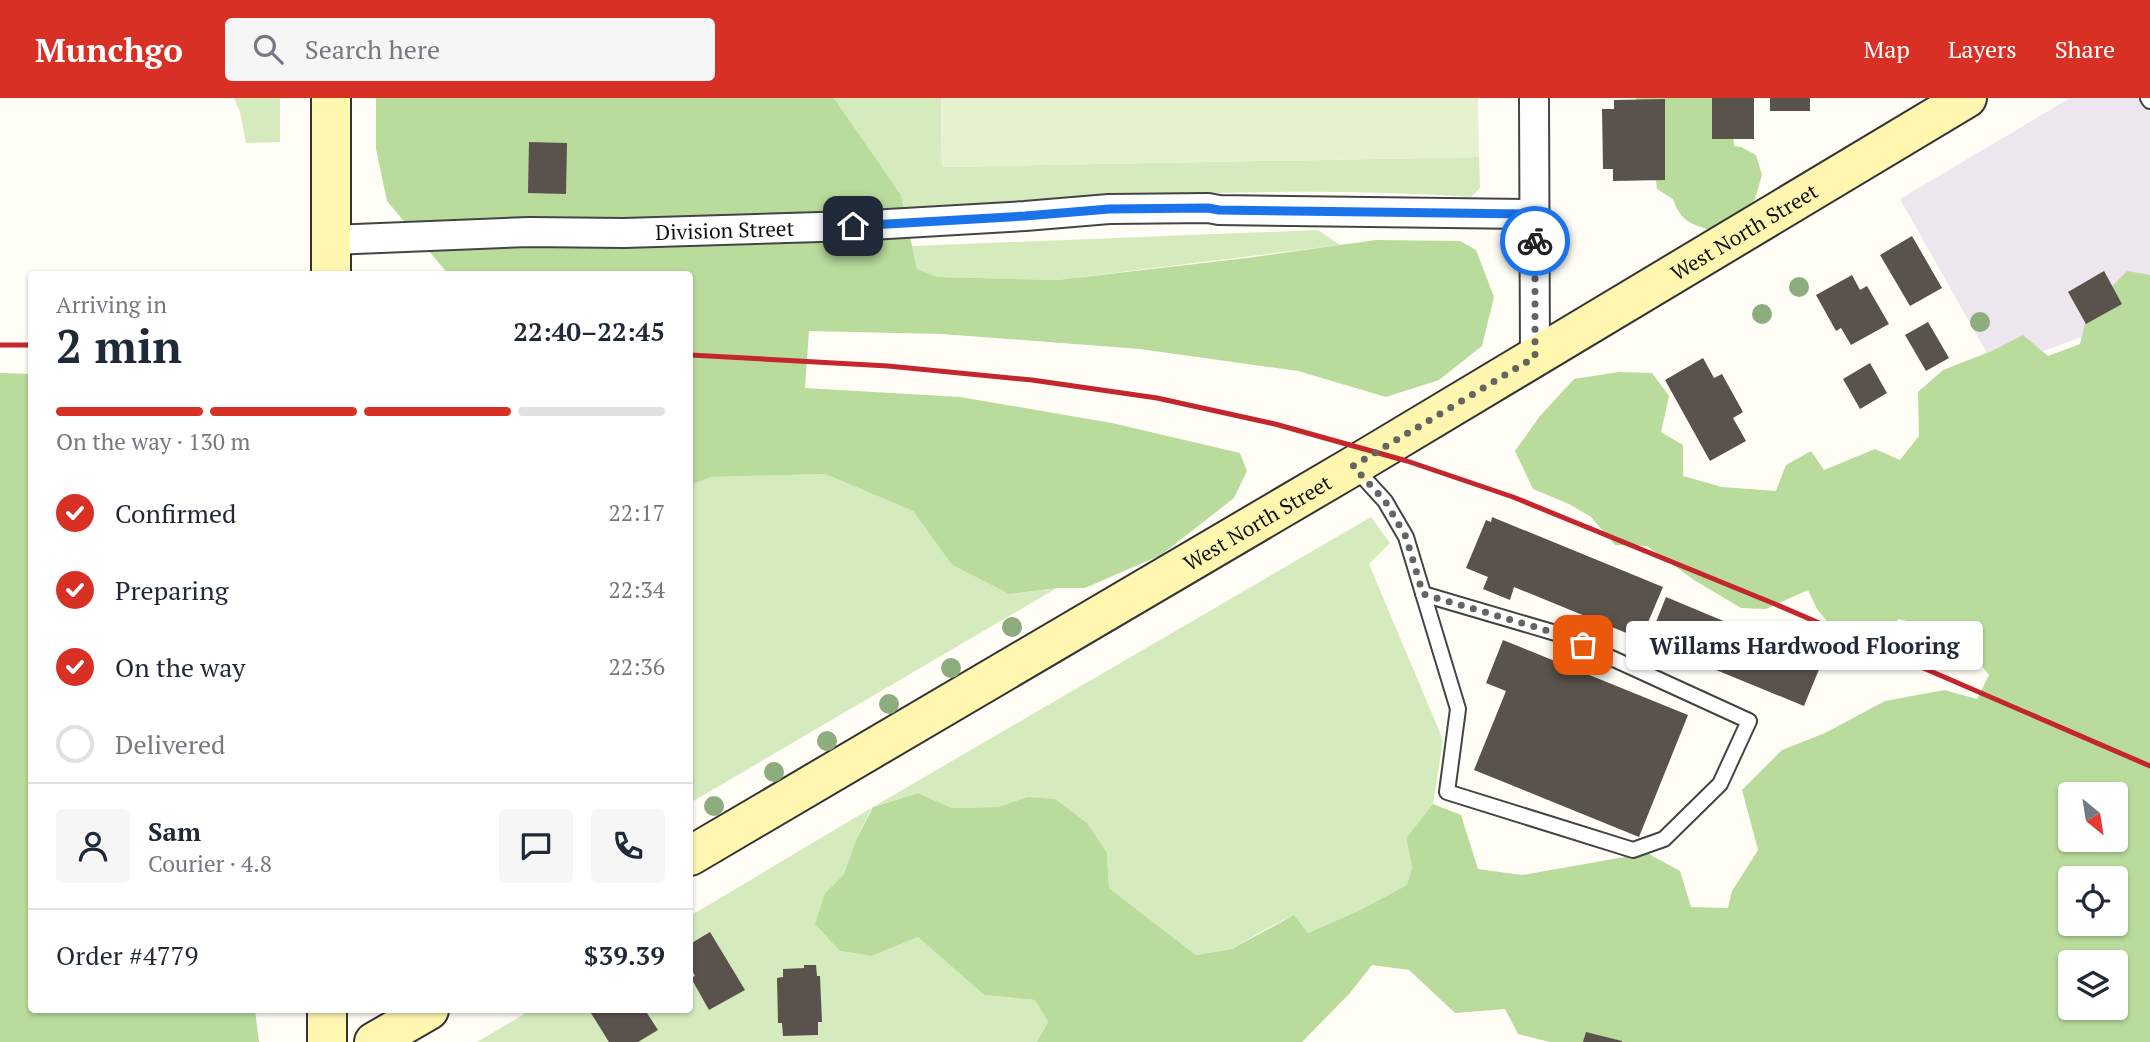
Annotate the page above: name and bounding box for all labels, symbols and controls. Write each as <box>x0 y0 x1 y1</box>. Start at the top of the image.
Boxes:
search box <box>225 18 715 81</box>
text: Munchgo <box>35 28 183 71</box>
icon: search <box>249 30 287 68</box>
text: Search here <box>305 32 440 66</box>
text: Map <box>1863 33 1910 65</box>
text: Layers <box>1948 33 2017 65</box>
text: Share <box>2055 33 2115 65</box>
street label: West North Street <box>1665 177 1823 287</box>
pin <box>823 196 883 256</box>
courier <box>1500 206 1570 276</box>
icon: home <box>834 207 872 245</box>
street label: Division Street <box>655 214 795 246</box>
icon: bike <box>1516 222 1554 260</box>
text: Arriving in <box>56 289 167 320</box>
text: 22:40–22:45 <box>513 314 665 348</box>
text: 2 min <box>56 315 182 376</box>
text: On the way · 130 m <box>56 426 250 457</box>
street label: West North Street <box>1178 468 1337 577</box>
icon: check <box>56 494 94 532</box>
text: Confirmed <box>115 496 236 530</box>
text: 22:17 <box>608 497 665 528</box>
icon: check <box>56 571 94 609</box>
text: Preparing <box>115 573 228 607</box>
text: 22:34 <box>608 574 665 605</box>
pin <box>1553 615 1613 675</box>
callout: Willams Hardwood Flooring <box>1625 620 1982 670</box>
icon: bag <box>1564 626 1602 664</box>
text: Willams Hardwood Flooring <box>1649 630 1960 661</box>
icon: check <box>56 648 94 686</box>
text: On the way <box>115 650 246 684</box>
text: 22:36 <box>608 651 665 682</box>
text: Delivered <box>115 727 225 761</box>
north arrow <box>2058 782 2128 852</box>
map controls <box>2058 782 2128 1020</box>
button: person <box>56 809 130 883</box>
button: chat <box>499 809 573 883</box>
button: phone <box>591 809 665 883</box>
text: Sam <box>148 814 201 848</box>
text: Courier · 4.8 <box>148 848 272 879</box>
button: locate <box>2058 866 2128 936</box>
text: Order #4779 <box>56 938 198 972</box>
text: $39.39 <box>584 938 665 972</box>
button: layers <box>2058 950 2128 1020</box>

